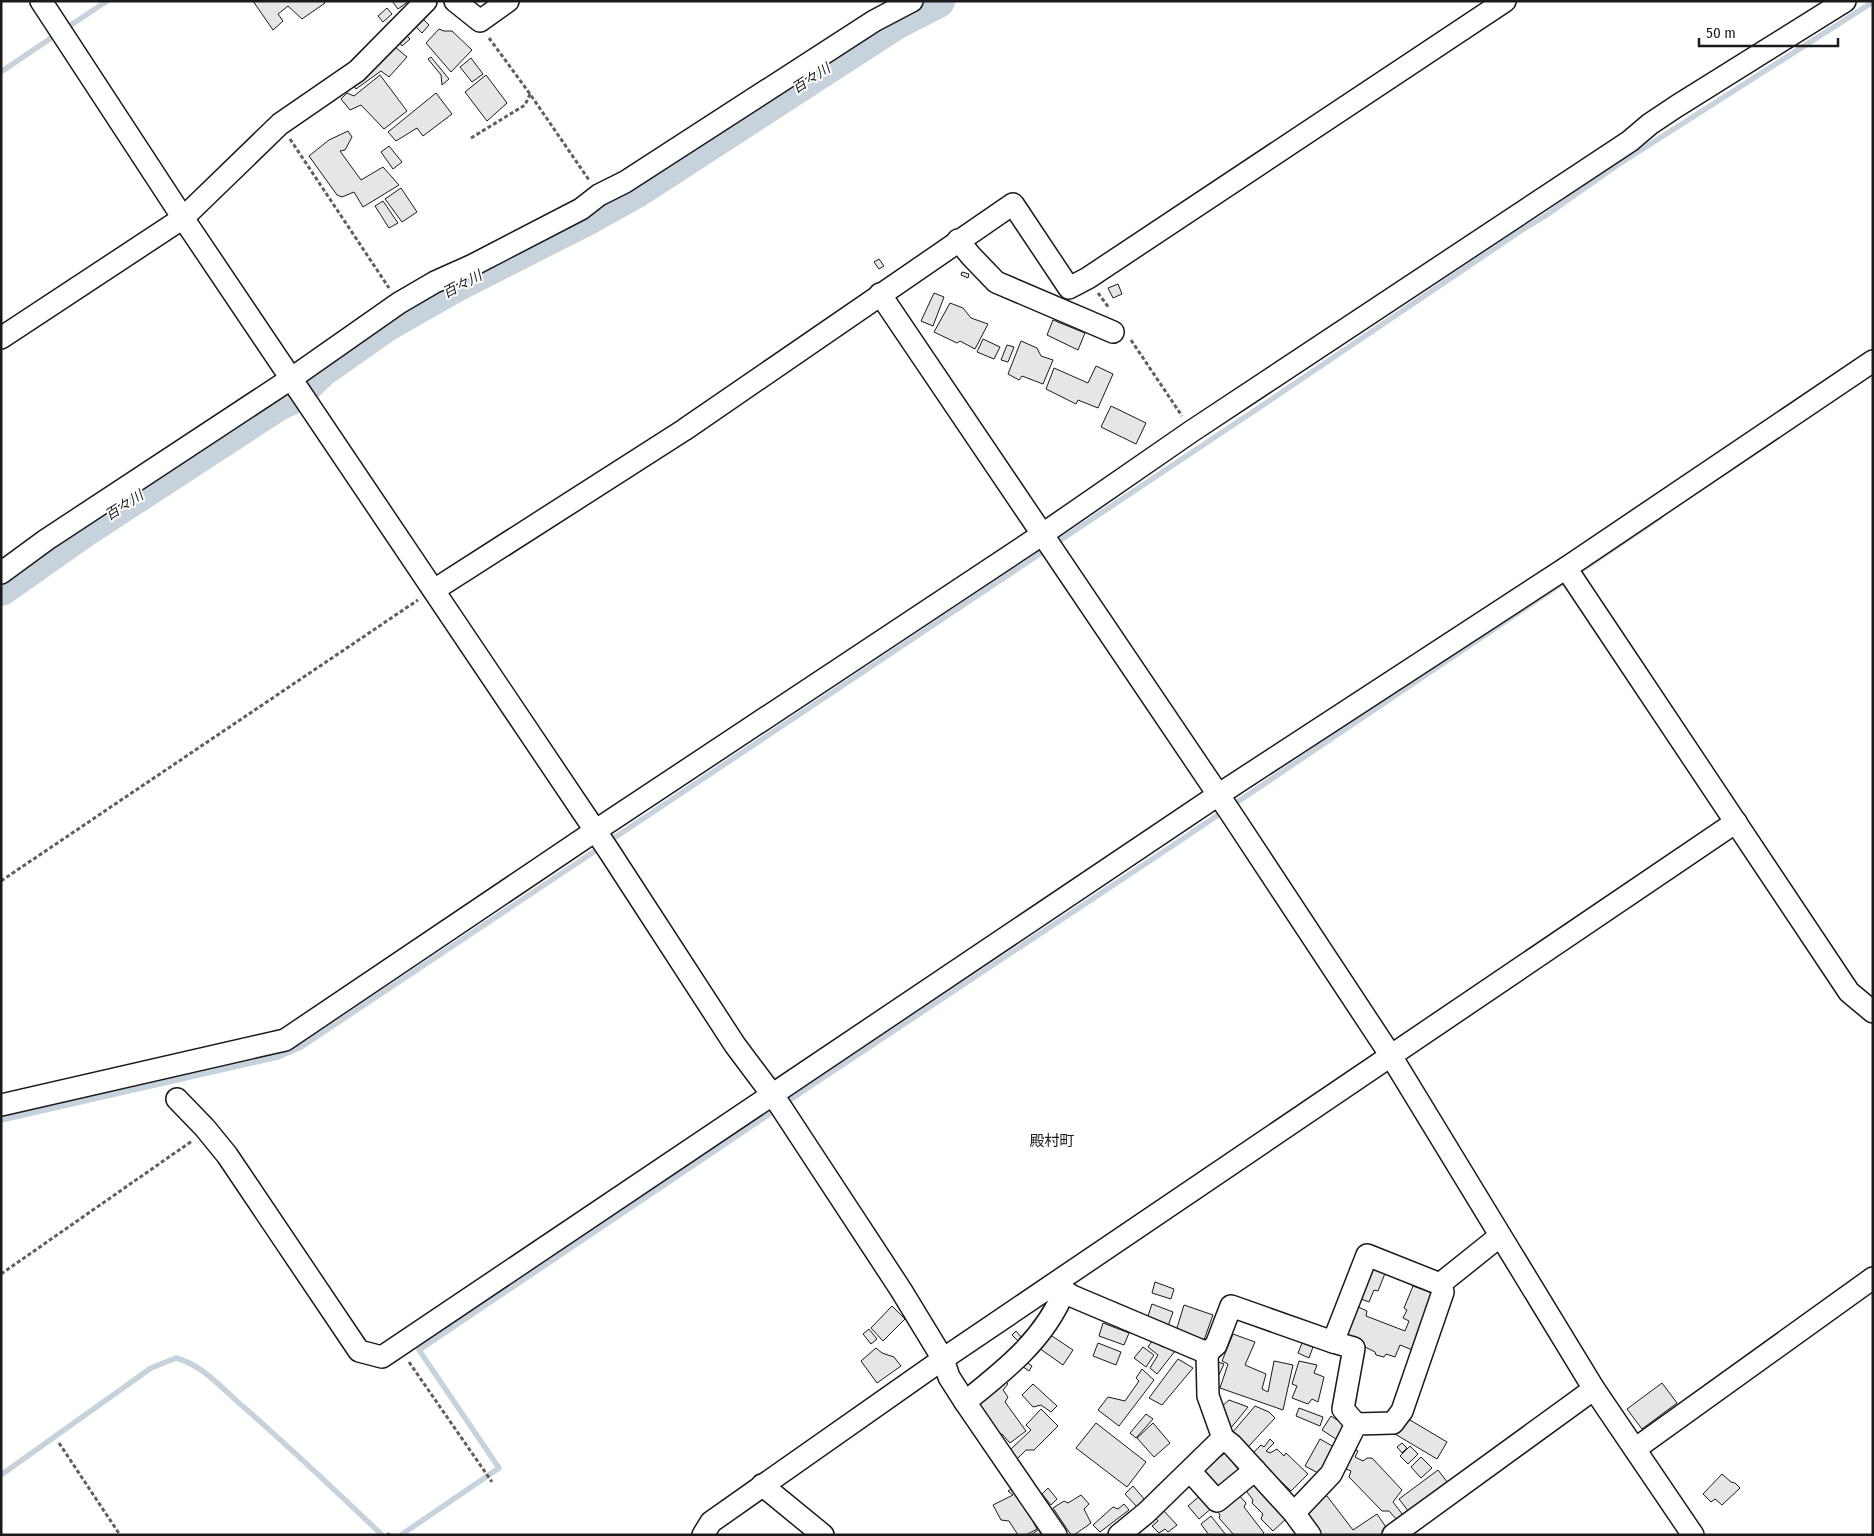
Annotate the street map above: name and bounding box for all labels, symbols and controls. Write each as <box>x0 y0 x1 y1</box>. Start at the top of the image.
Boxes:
scale bar <box>1699 15 1838 47</box>
text: 50 m <box>1706 24 1736 42</box>
water label: 百々川 <box>789 59 835 97</box>
water label: 百々川 <box>440 266 487 302</box>
water label: 百々川 <box>102 486 148 524</box>
district label: 殿村町 <box>1029 1132 1075 1150</box>

